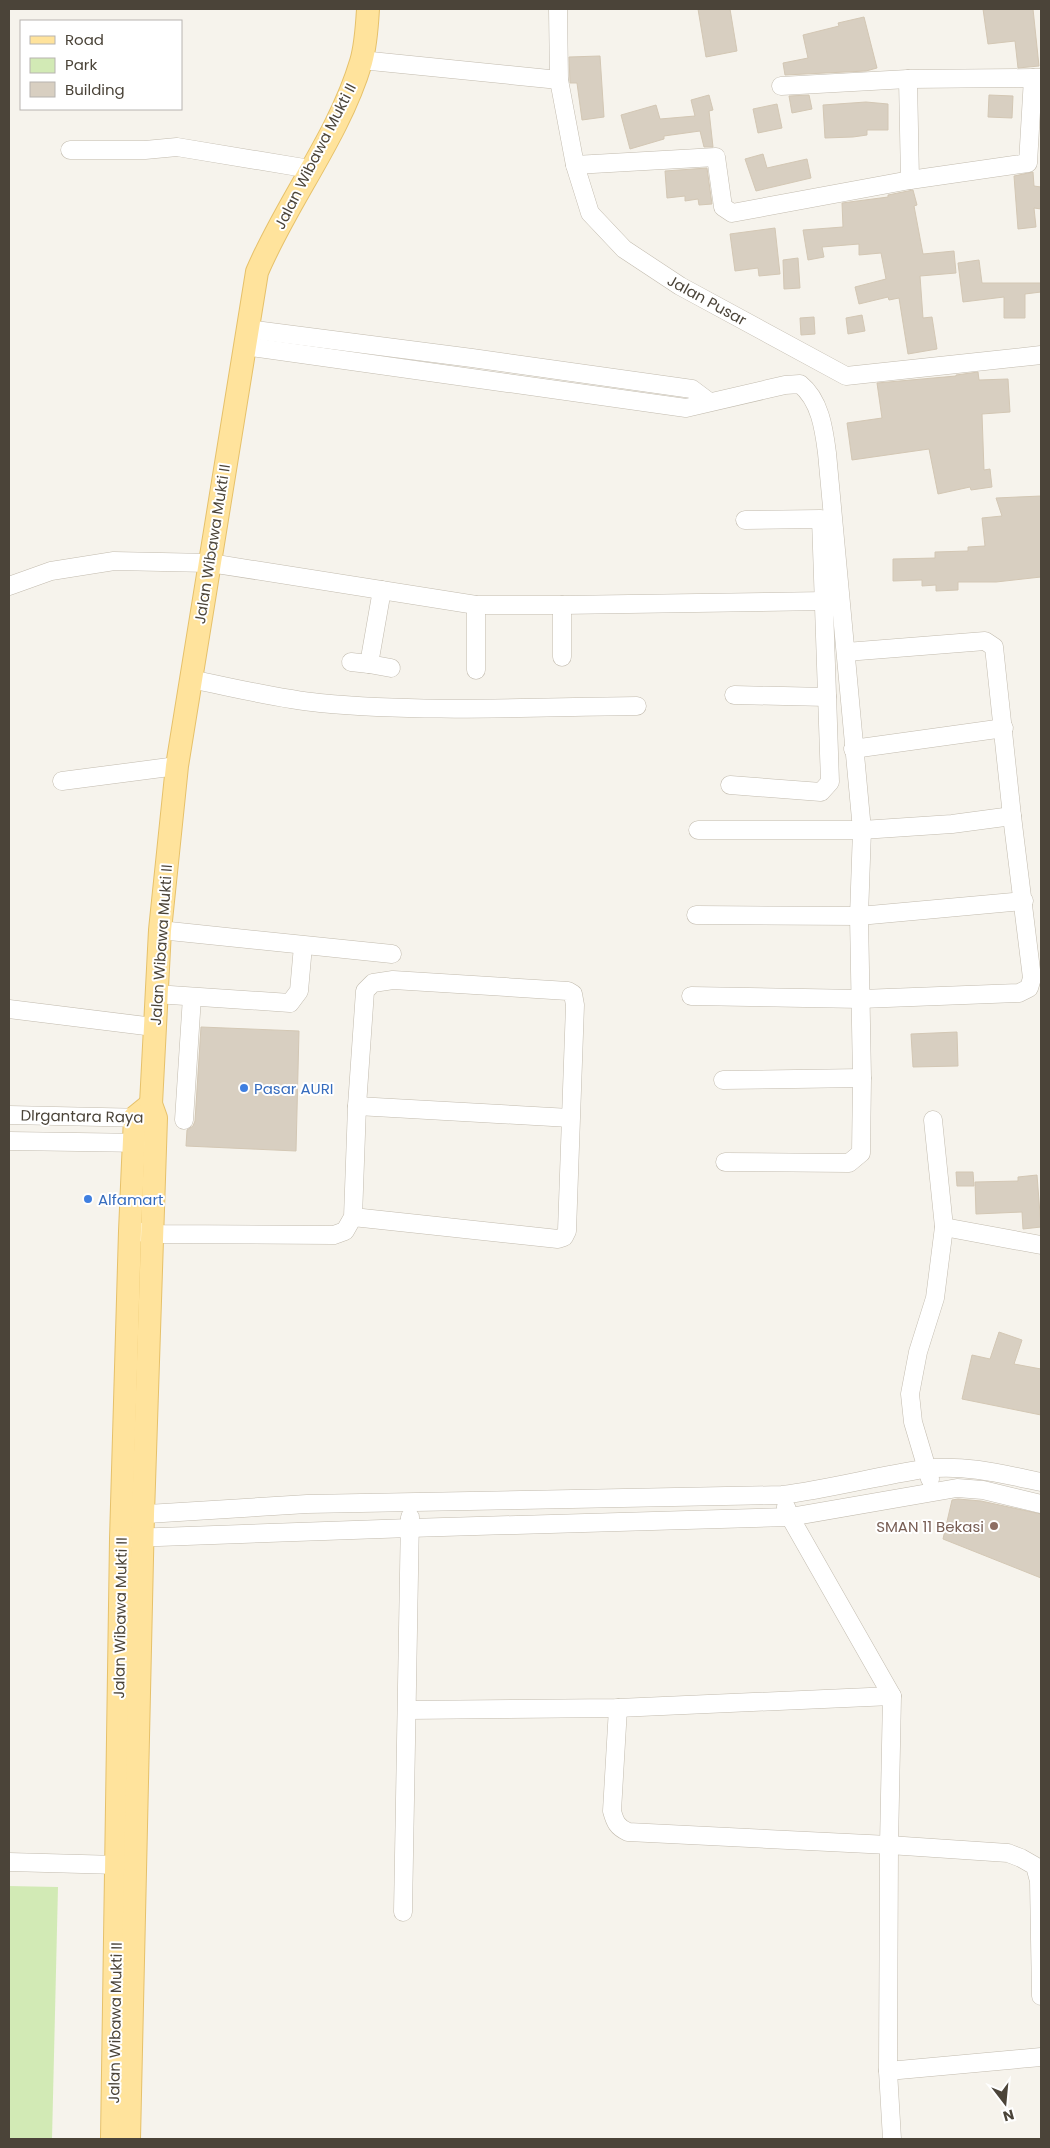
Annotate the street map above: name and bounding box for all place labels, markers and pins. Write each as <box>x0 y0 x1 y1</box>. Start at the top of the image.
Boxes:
place label: Pasar AURI <box>254 1078 333 1099</box>
marker: Pasar AURI <box>238 1082 250 1094</box>
place label: Alfamart <box>98 1189 164 1210</box>
marker: Alfamart <box>82 1193 94 1205</box>
place label: SMAN 11 Bekasi <box>876 1516 984 1537</box>
marker: SMAN 11 Bekasi <box>988 1520 1000 1532</box>

